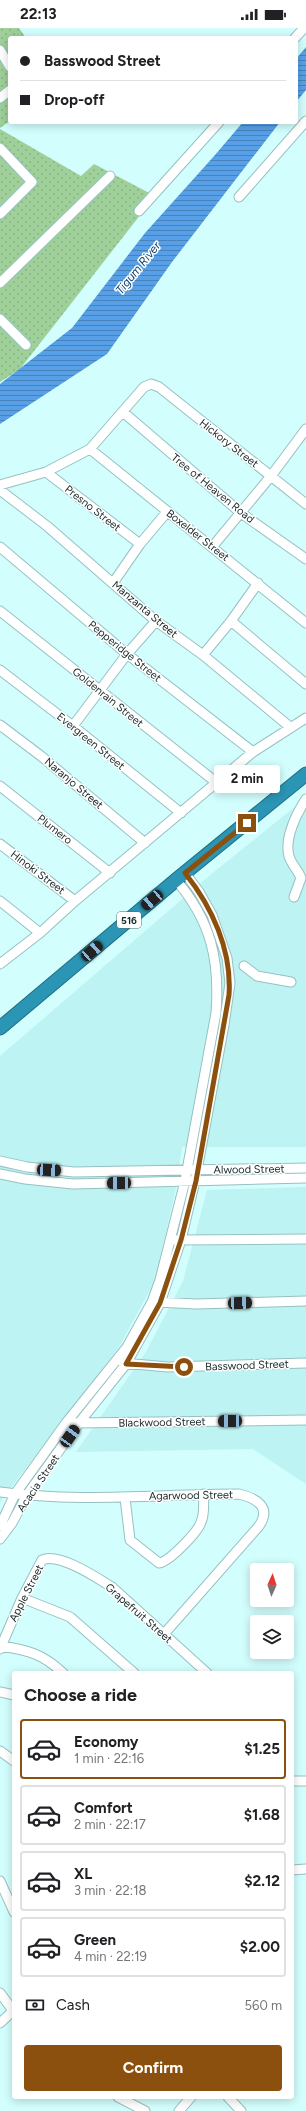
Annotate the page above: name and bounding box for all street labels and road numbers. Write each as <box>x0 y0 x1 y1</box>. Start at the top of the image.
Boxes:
street label: Hickory Street <box>197 416 261 470</box>
street label: Tree of Heaven Road <box>169 451 257 526</box>
street label: Presno Street <box>62 483 123 534</box>
street label: Boxelder Street <box>164 507 232 564</box>
street label: Manzanta Street <box>109 578 180 641</box>
street label: Pepperidge Street <box>86 618 164 685</box>
street label: Goldenrain Street <box>70 665 146 730</box>
street label: Evergreen Street <box>54 710 127 773</box>
street label: Naranjo Street <box>42 755 106 812</box>
street label: Plumero <box>35 812 75 847</box>
street label: Hinoki Street <box>8 848 67 897</box>
road number: 516 <box>117 912 141 928</box>
street label: Alwood Street <box>213 1162 285 1177</box>
street label: Basswood Street <box>205 1358 289 1373</box>
street label: Blackwood Street <box>118 1415 206 1430</box>
street label: Acacia Street <box>14 1452 62 1515</box>
street label: Agarwood Street <box>149 1488 233 1503</box>
street label: Apple Street <box>6 1562 46 1624</box>
street label: Grapefruit Street <box>103 1581 175 1646</box>

